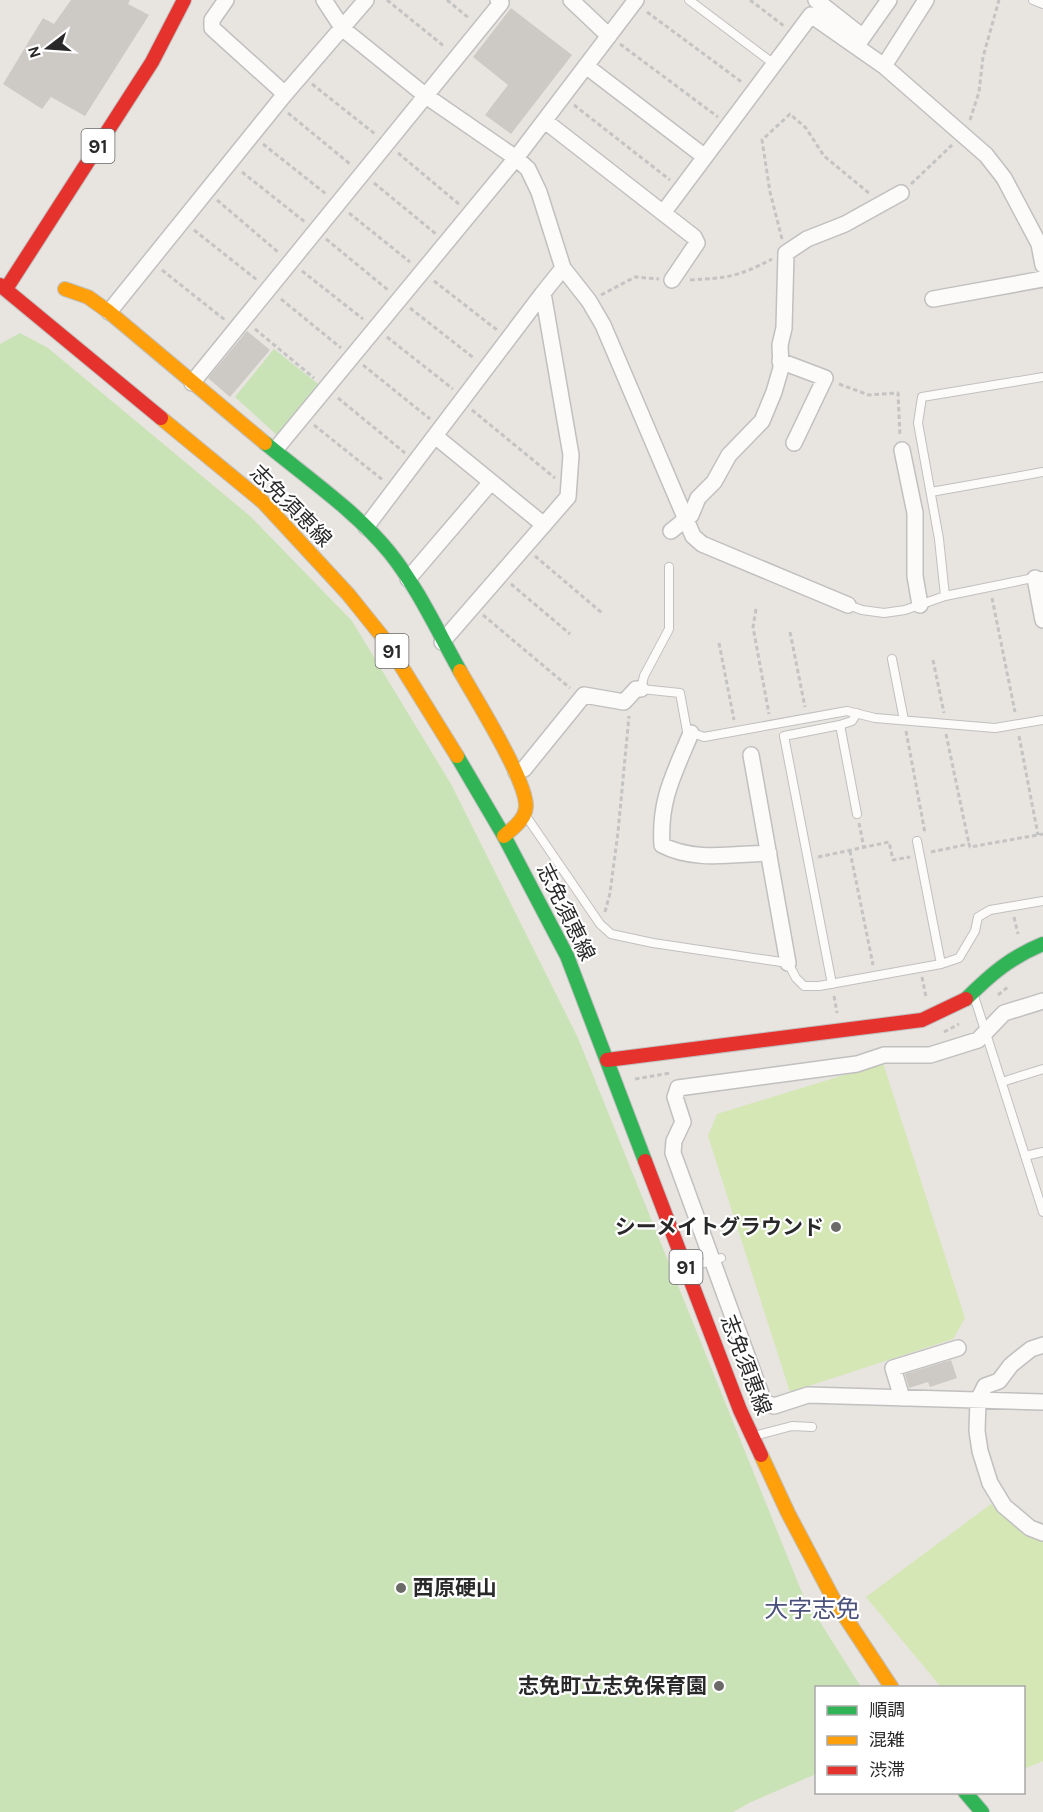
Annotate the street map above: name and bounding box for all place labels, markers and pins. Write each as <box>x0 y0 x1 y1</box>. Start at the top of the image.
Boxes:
place label: シーメイトグラウンド <box>615 1215 824 1239</box>
marker: シーメイトグラウンド <box>829 1220 843 1234</box>
place label: 西原硬山 <box>413 1576 497 1600</box>
marker: 西原硬山 <box>394 1581 408 1595</box>
place label: 志免町立志免保育園 <box>518 1674 707 1698</box>
marker: 志免町立志免保育園 <box>712 1679 726 1693</box>

